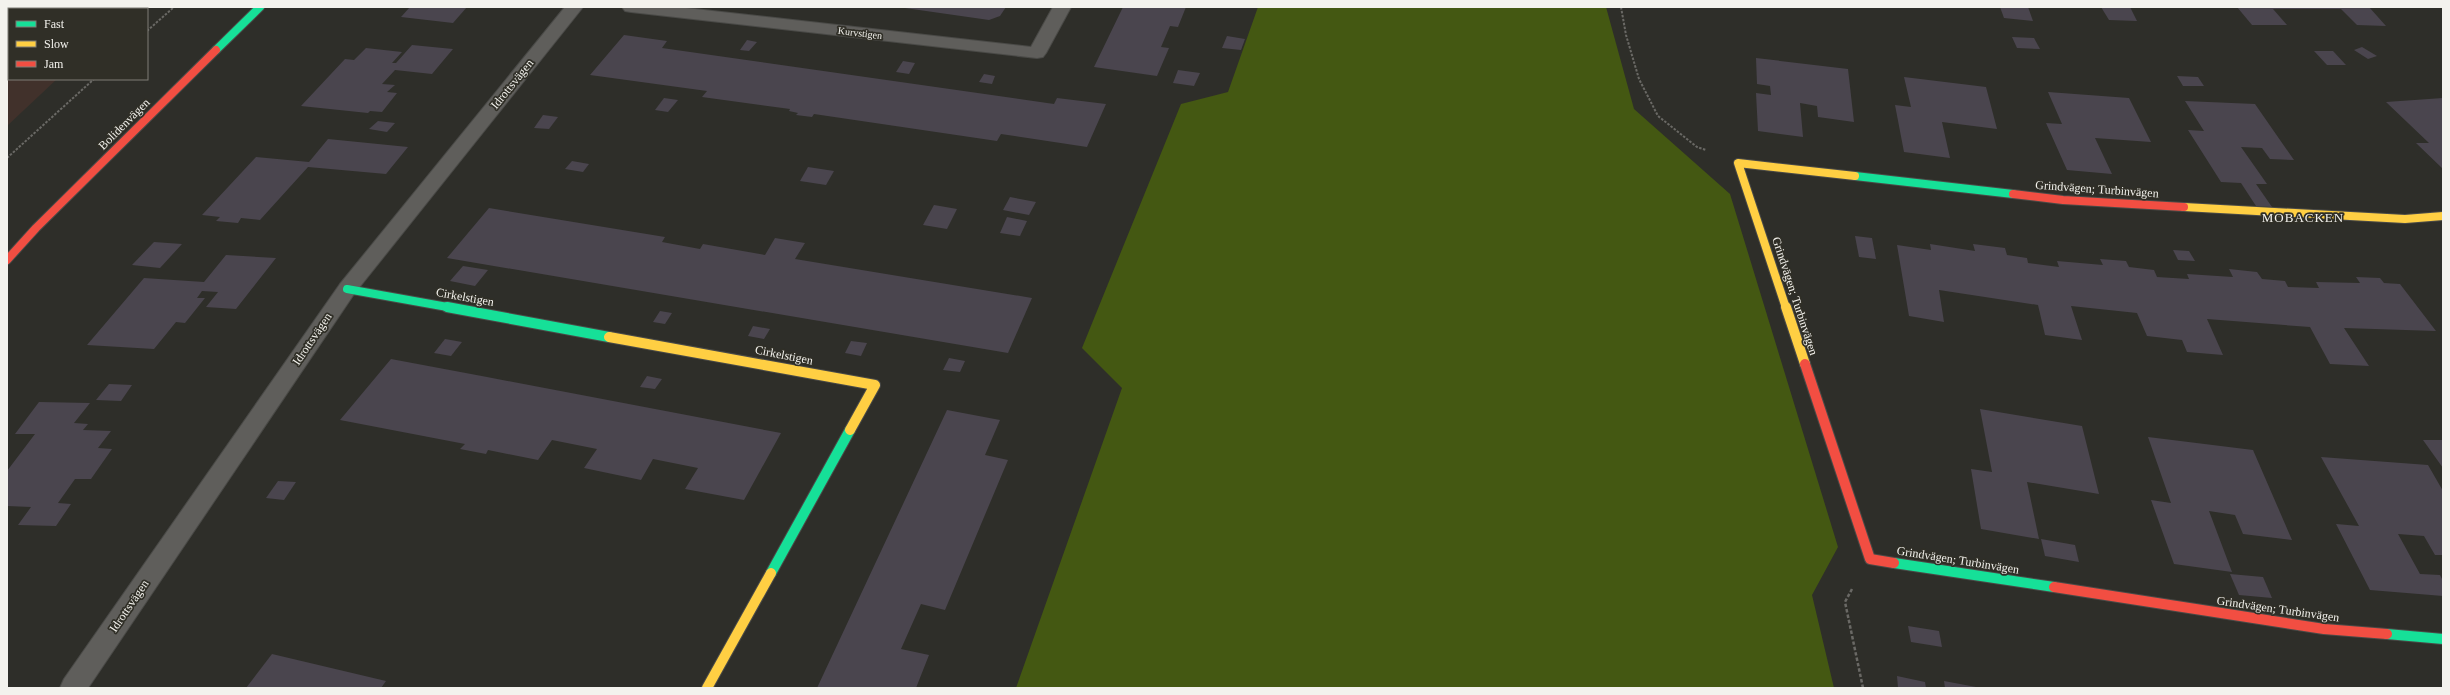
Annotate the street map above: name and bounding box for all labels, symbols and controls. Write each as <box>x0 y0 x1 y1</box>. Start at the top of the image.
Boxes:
legend <box>8 8 148 80</box>
text: Fast <box>44 17 65 31</box>
street label: Kurvstigen <box>837 25 883 41</box>
text: Slow <box>44 37 69 51</box>
street label: Idrottsvägen <box>488 56 536 112</box>
text: Jam <box>44 57 64 71</box>
street label: Bolidenvägen <box>95 95 153 153</box>
street label: Grindvägen; Turbinvägen <box>2035 178 2159 200</box>
district label: MOBACKEN <box>2262 210 2344 225</box>
street label: Grindvägen; Turbinvägen <box>1769 235 1821 357</box>
street label: Cirkelstigen <box>435 285 495 309</box>
street label: Idrottsvägen <box>289 310 335 368</box>
street label: Cirkelstigen <box>754 343 814 367</box>
street label: Grindvägen; Turbinvägen <box>1896 543 2020 577</box>
street label: Idrottsvägen <box>106 577 152 635</box>
street label: Grindvägen; Turbinvägen <box>2216 593 2340 625</box>

